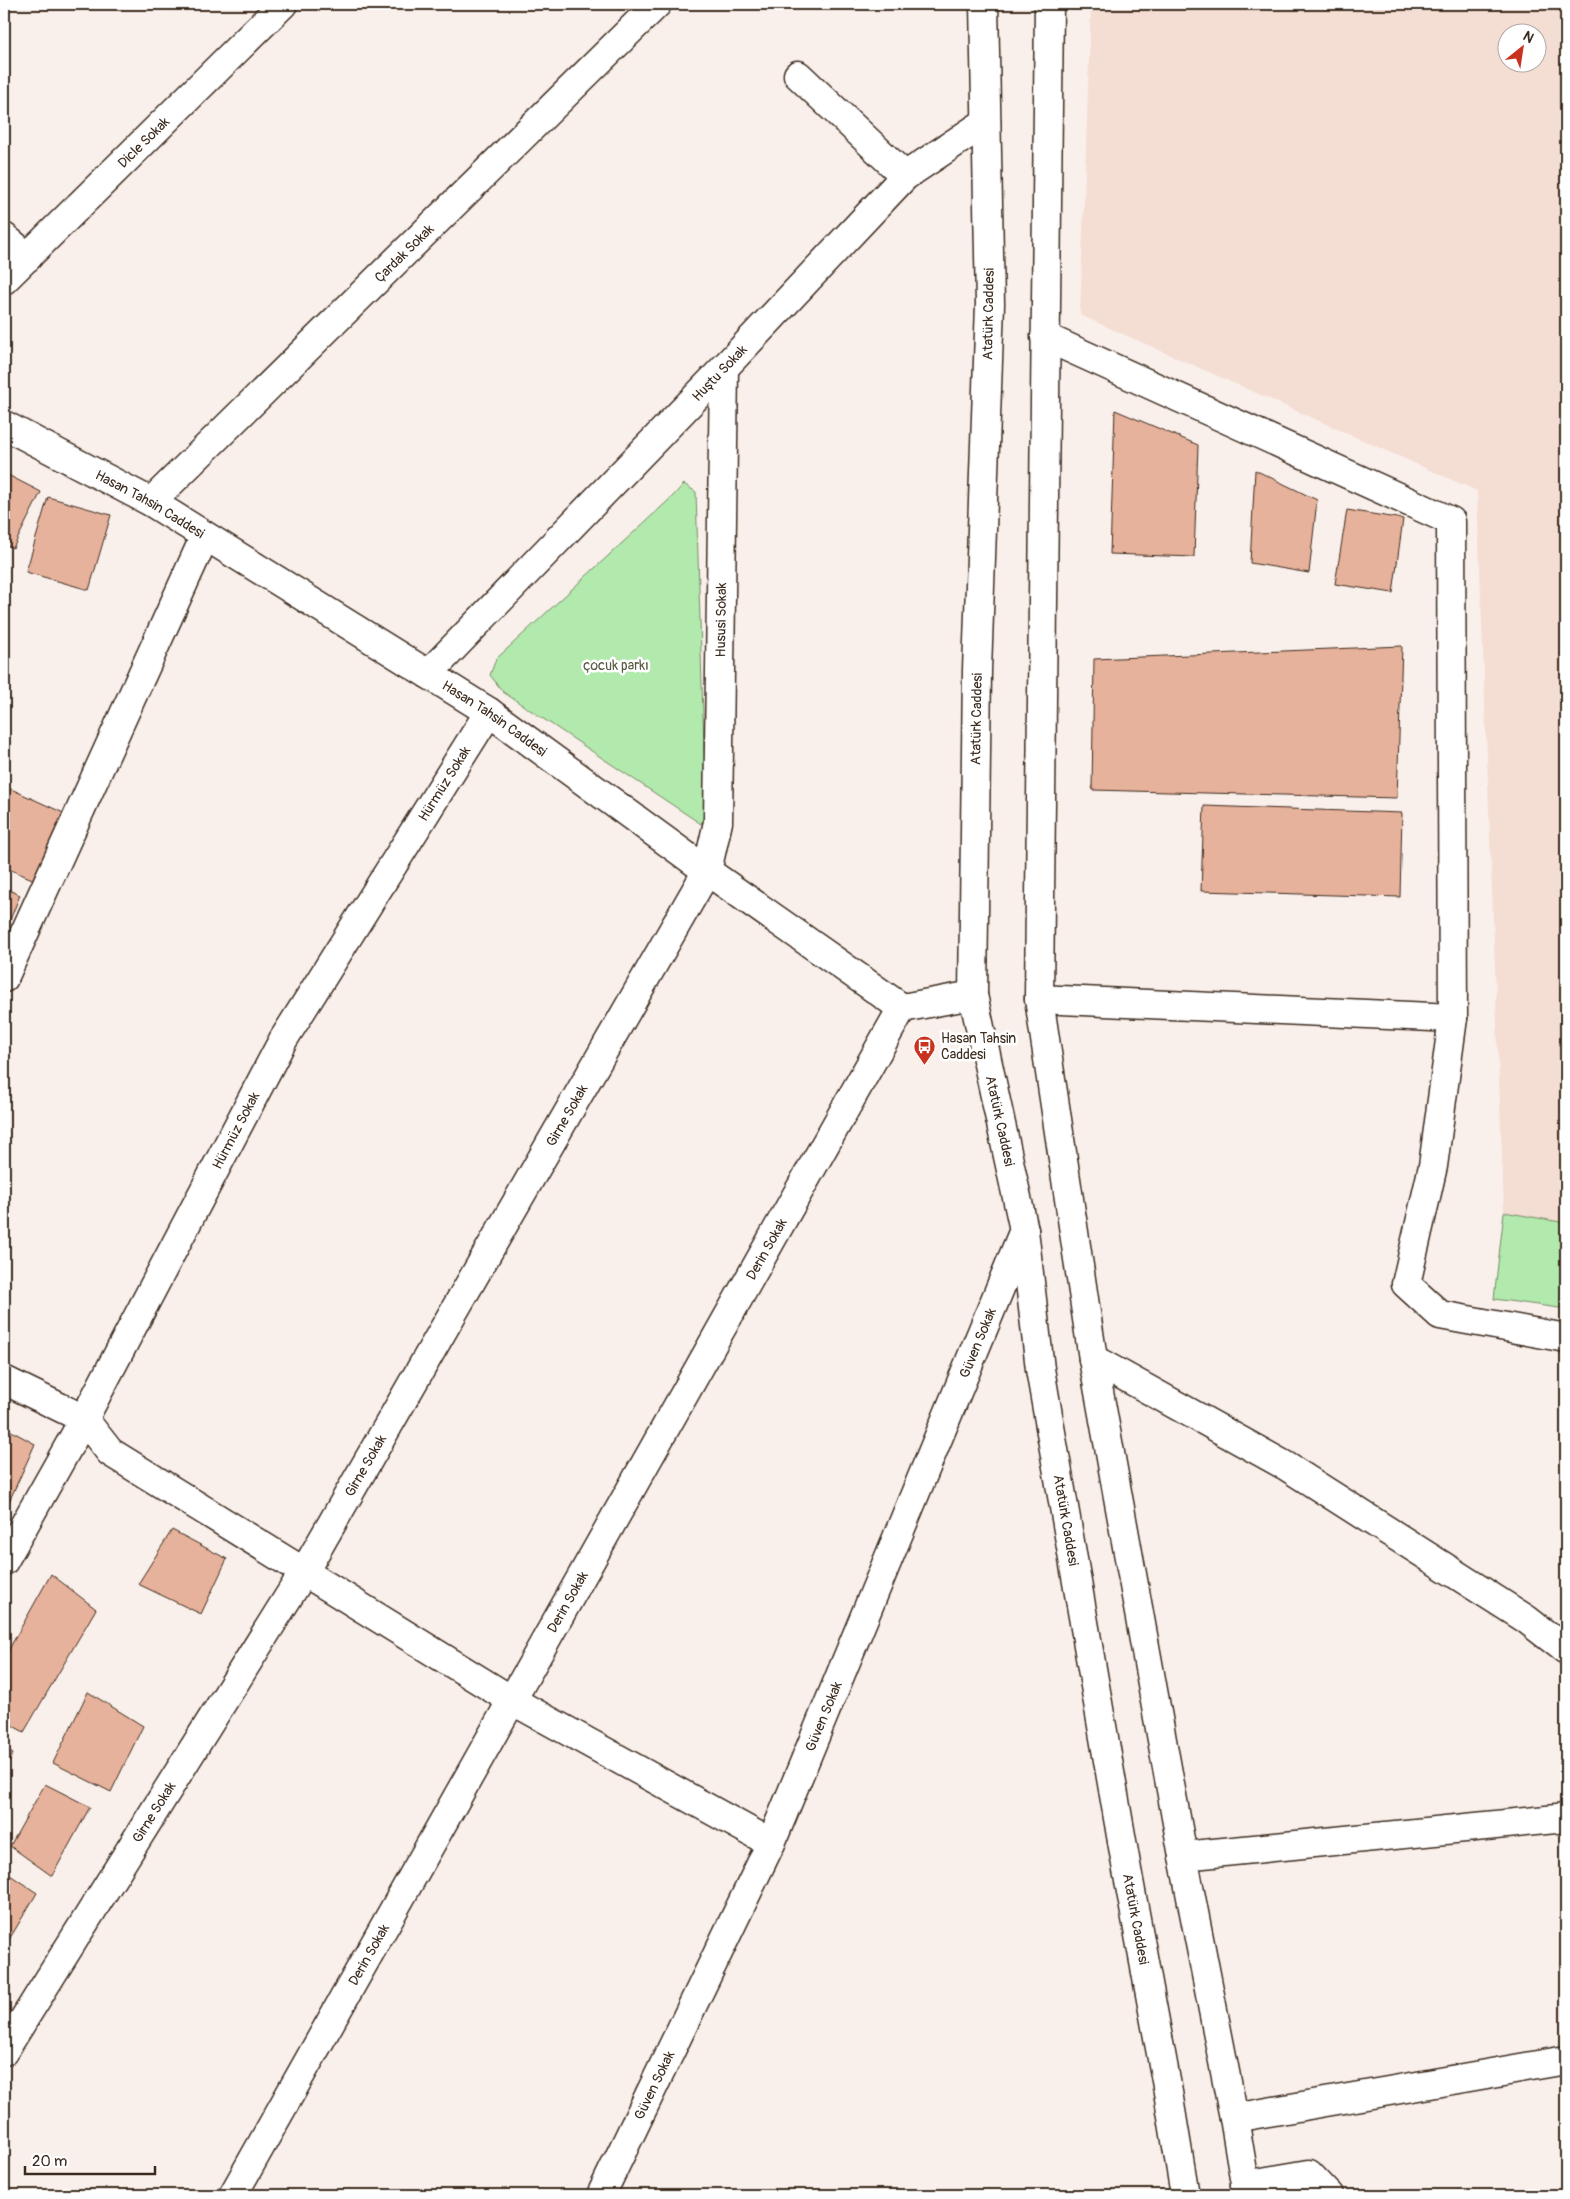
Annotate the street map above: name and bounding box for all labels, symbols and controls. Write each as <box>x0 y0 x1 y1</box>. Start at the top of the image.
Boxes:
north arrow <box>1498 22 1548 72</box>
text: N <box>1520 27 1537 47</box>
street label: Dicle Sokak <box>114 113 173 172</box>
street label: Çardak Sokak <box>371 220 438 286</box>
street label: Atatürk Caddesi <box>979 267 998 360</box>
street label: Huştu Sokak <box>689 341 751 405</box>
street label: Hasan Tahsin Caddesi <box>92 466 208 542</box>
street label: Hususi Sokak <box>712 582 730 657</box>
park label: çocuk parkı <box>583 657 649 674</box>
street label: Atatürk Caddesi <box>967 672 986 765</box>
street label: Hasan Tahsin Caddesi <box>439 677 550 761</box>
street label: Hürmüz Sokak <box>415 743 474 824</box>
place label: Hasan Tahsin Caddesi <box>941 1030 1016 1063</box>
bus stop icon: Hasan Tahsin Caddesi <box>913 1034 937 1065</box>
street label: Atatürk Caddesi <box>982 1074 1018 1168</box>
street label: Girne Sokak <box>543 1081 592 1150</box>
street label: Hürmüz Sokak <box>209 1089 263 1172</box>
street label: Derin Sokak <box>743 1215 791 1283</box>
street label: Güven Sokak <box>956 1305 1000 1381</box>
street label: Girne Sokak <box>341 1432 390 1500</box>
street label: Atatürk Caddesi <box>1049 1473 1082 1568</box>
street label: Derin Sokak <box>544 1568 592 1636</box>
street label: Güven Sokak <box>802 1679 846 1754</box>
street label: Girne Sokak <box>129 1779 180 1846</box>
street label: Atatürk Caddesi <box>1119 1872 1152 1967</box>
street label: Derin Sokak <box>345 1921 393 1989</box>
street label: Güven Sokak <box>631 2048 678 2123</box>
scale bar <box>25 2144 155 2176</box>
text: 20 m <box>32 2152 67 2171</box>

